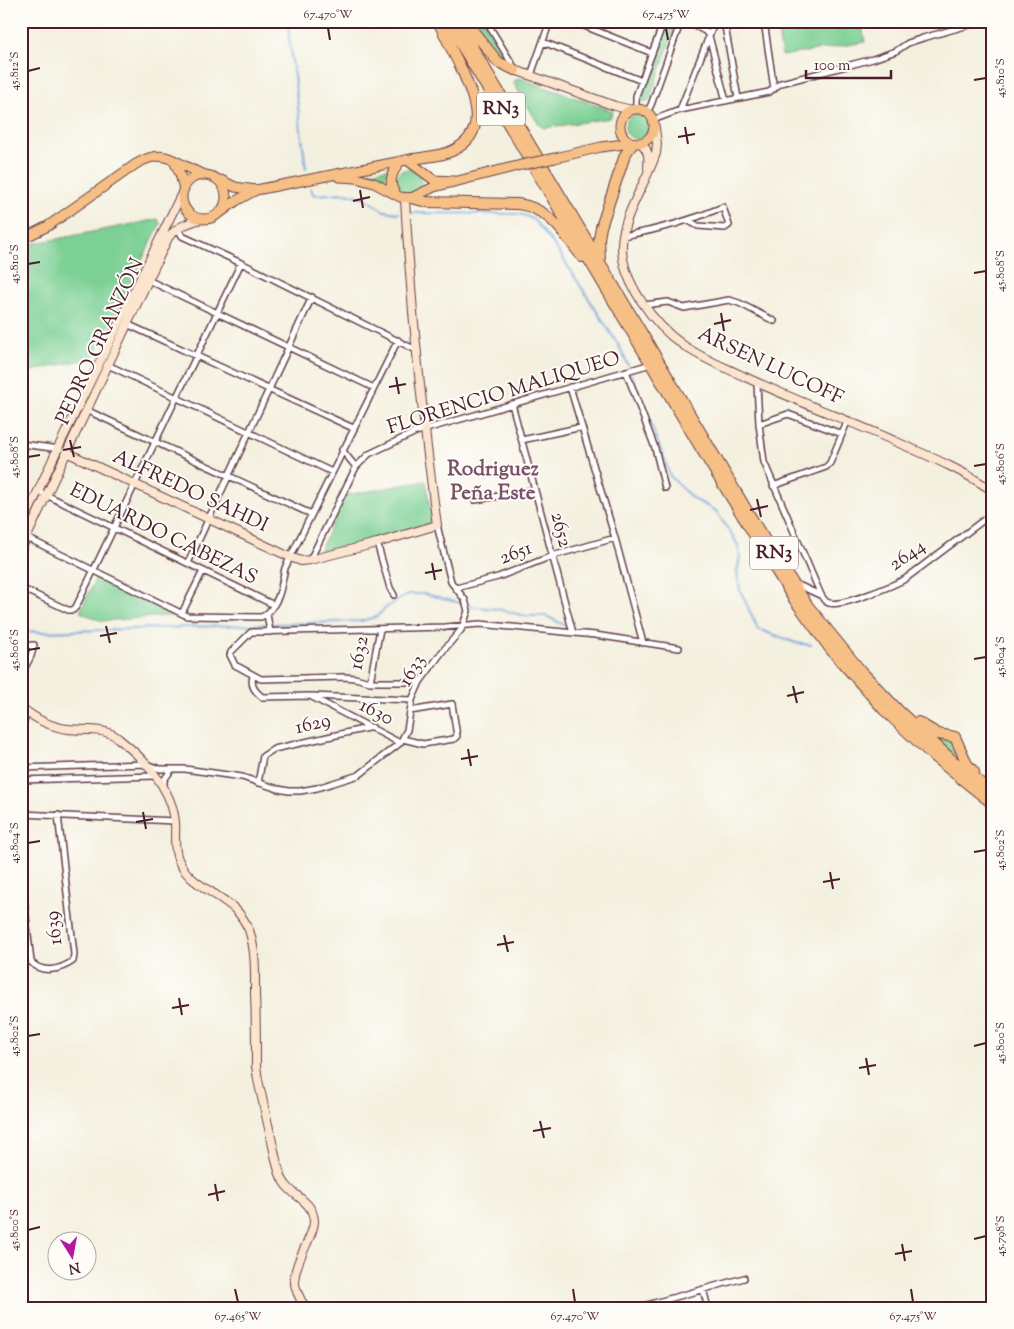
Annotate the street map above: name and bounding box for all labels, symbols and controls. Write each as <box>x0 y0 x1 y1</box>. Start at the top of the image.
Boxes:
text: 67.470°W <box>304 6 353 24</box>
text: 67.475°W <box>642 6 690 24</box>
scale bar <box>806 48 892 80</box>
text: 45.812°S <box>6 52 24 90</box>
text: 100 m <box>814 56 851 77</box>
text: 45.810°S <box>992 58 1010 98</box>
road number: RN3 <box>477 92 525 126</box>
text: 45.810°S <box>6 244 24 284</box>
text: 45.808°S <box>992 250 1010 292</box>
street label: PEDRO GRANZÓN <box>49 253 152 430</box>
street label: ARSEN LUCOFF <box>692 321 848 413</box>
street label: FLORENCIO MALIQUEO <box>384 345 624 443</box>
text: 45.808°S <box>6 436 24 478</box>
street label: ALFREDO SAHDI <box>107 443 273 541</box>
text: 45.806°S <box>992 443 1010 485</box>
district label: Rodriguez Peña Este <box>447 455 539 509</box>
street label: EDUARDO CABEZAS <box>64 477 262 593</box>
street label: 2652 <box>542 509 578 551</box>
street label: 2644 <box>884 533 932 579</box>
street label: 2651 <box>495 534 537 573</box>
road number: RN3 <box>750 536 798 570</box>
text: 45.806°S <box>6 629 24 671</box>
street label: 1632 <box>343 633 377 673</box>
text: 45.804°S <box>992 636 1010 678</box>
street label: 1633 <box>392 649 434 693</box>
street label: 1630 <box>354 692 398 734</box>
street label: 1629 <box>292 707 334 743</box>
text: 45.804°S <box>6 822 24 864</box>
text: 45.802°S <box>992 829 1010 871</box>
street label: 1639 <box>39 909 71 947</box>
text: 45.802°S <box>6 1015 24 1057</box>
text: 45.800°S <box>992 1022 1010 1064</box>
text: 45.800°S <box>6 1209 24 1251</box>
text: 45.798°S <box>992 1215 1010 1257</box>
north arrow <box>48 1232 98 1282</box>
text: N <box>67 1256 81 1278</box>
text: 67.465°W <box>215 1308 262 1326</box>
text: 67.470°W <box>551 1308 600 1326</box>
text: 67.475°W <box>889 1308 937 1326</box>

